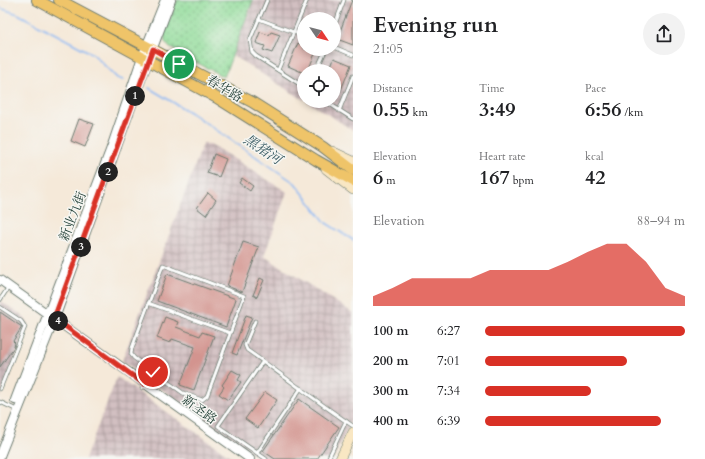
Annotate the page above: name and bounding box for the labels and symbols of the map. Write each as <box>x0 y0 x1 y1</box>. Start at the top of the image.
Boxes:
north arrow <box>297 12 341 56</box>
pin <box>162 47 196 81</box>
street label: 春华路 <box>203 71 246 107</box>
pin: 1 <box>125 86 145 106</box>
water label: 黑猪河 <box>240 130 288 171</box>
pin: 2 <box>98 162 118 182</box>
street label: 新业九街 <box>55 189 91 244</box>
pin: 3 <box>71 237 91 257</box>
pin: 4 <box>48 311 68 331</box>
pin <box>136 355 170 389</box>
street label: 新圣路 <box>178 391 220 429</box>

